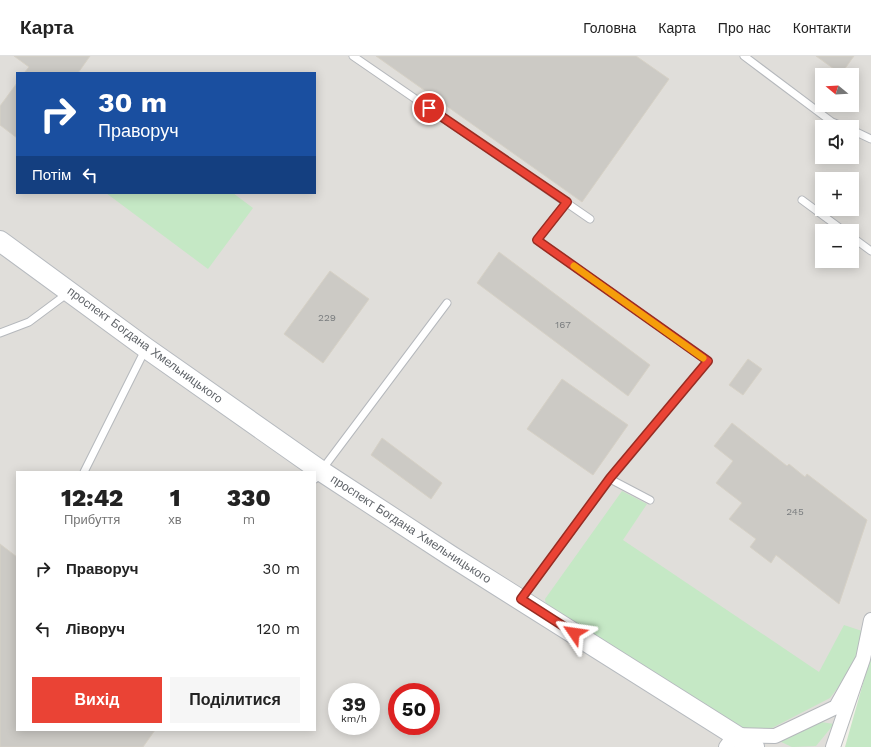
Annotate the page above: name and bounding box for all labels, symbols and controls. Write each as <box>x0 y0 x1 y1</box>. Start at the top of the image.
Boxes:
text: Карта <box>20 16 74 39</box>
text: Головна <box>583 20 636 36</box>
text: Карта <box>658 20 696 36</box>
text: Про нас <box>718 20 771 36</box>
text: Контакти <box>793 20 851 36</box>
north arrow <box>815 68 859 112</box>
map controls <box>815 68 859 268</box>
text: 30 m <box>98 86 167 119</box>
icon: right <box>32 88 84 140</box>
pin <box>412 91 446 125</box>
icon: arrive <box>418 97 440 119</box>
text: Праворуч <box>98 120 179 141</box>
button: sound <box>815 120 859 164</box>
icon: left <box>79 164 101 186</box>
text: Потім <box>32 166 71 184</box>
button: + <box>815 172 859 216</box>
button: − <box>815 224 859 268</box>
street label: проспект Богдана Хмельницького <box>65 284 226 406</box>
house number: 229 <box>318 312 336 323</box>
house number: 167 <box>555 319 571 330</box>
street label: проспект Богдана Хмельницького <box>328 472 494 586</box>
text: 12:42 <box>61 484 123 512</box>
text: 1 <box>170 484 180 512</box>
text: 330 <box>227 484 271 512</box>
house number: 245 <box>786 506 804 517</box>
text: Прибуття <box>64 512 120 527</box>
text: хв <box>168 512 182 527</box>
text: m <box>243 512 255 527</box>
icon: right <box>32 558 54 580</box>
text: Праворуч <box>66 560 139 578</box>
text: 30 m <box>263 560 300 578</box>
position arrow <box>553 612 595 654</box>
icon: left <box>32 618 54 640</box>
text: Ліворуч <box>66 620 125 638</box>
text: 120 m <box>257 620 300 638</box>
button: Вихід <box>32 677 162 723</box>
button: Поділитися <box>170 677 300 723</box>
speed limit sign: 50 <box>388 683 440 735</box>
text: 39 <box>342 692 366 716</box>
text: km/h <box>341 713 367 724</box>

